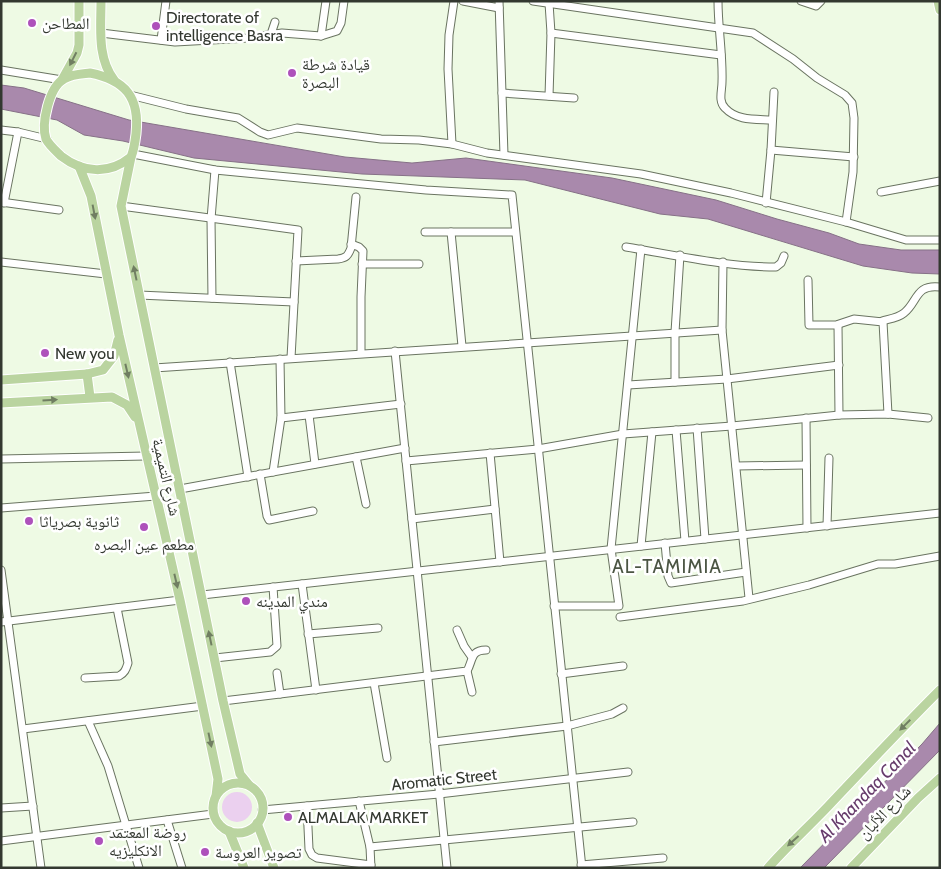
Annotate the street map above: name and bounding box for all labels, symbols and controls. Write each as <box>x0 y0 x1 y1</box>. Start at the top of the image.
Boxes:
place label: Directorate of intelligence Basra <box>166 8 284 45</box>
place label: المطاحن <box>42 14 89 34</box>
marker: المطاحن <box>26 17 38 29</box>
marker: Directorate of intelligence Basra <box>150 20 162 32</box>
one-way arrow <box>69 51 77 66</box>
place label: قيادة شرطة البصرة <box>302 55 370 92</box>
marker: قيادة شرطة البصرة <box>286 67 298 79</box>
one-way arrow <box>90 205 98 220</box>
one-way arrow <box>130 264 138 280</box>
place label: New you <box>55 344 115 363</box>
marker: New you <box>39 347 51 359</box>
one-way arrow <box>123 364 131 379</box>
one-way arrow <box>42 395 58 403</box>
street label: شارع التميمية <box>147 437 185 518</box>
place label: ثانوية بصرياثا <box>39 512 120 531</box>
marker: ثانوية بصرياثا <box>23 515 35 527</box>
marker: مطعم عين البصره <box>138 521 150 533</box>
place label: مطعم عين البصره <box>94 535 194 555</box>
district label: AL-TAMIMIA <box>612 555 722 578</box>
one-way arrow <box>172 573 180 588</box>
place label: مندي المدينه <box>256 592 328 614</box>
marker: مندي المدينه <box>240 595 252 607</box>
one-way arrow <box>206 629 214 645</box>
one-way arrow <box>899 719 911 731</box>
one-way arrow <box>206 732 214 747</box>
water label: Al Khandaq Canal <box>813 737 921 847</box>
street label: Aromatic Street <box>390 764 498 794</box>
street label: شارع الألبان <box>854 781 915 844</box>
place label: ALMALAK MARKET <box>298 808 429 827</box>
marker: ALMALAK MARKET <box>282 811 294 823</box>
place label: روضة المعتمد الانكليزيه <box>109 823 186 860</box>
marker: روضة المعتمد الانكليزيه <box>93 835 105 847</box>
one-way arrow <box>786 836 799 847</box>
place label: تصوير العروسة <box>215 843 302 862</box>
marker: تصوير العروسة <box>199 846 211 858</box>

